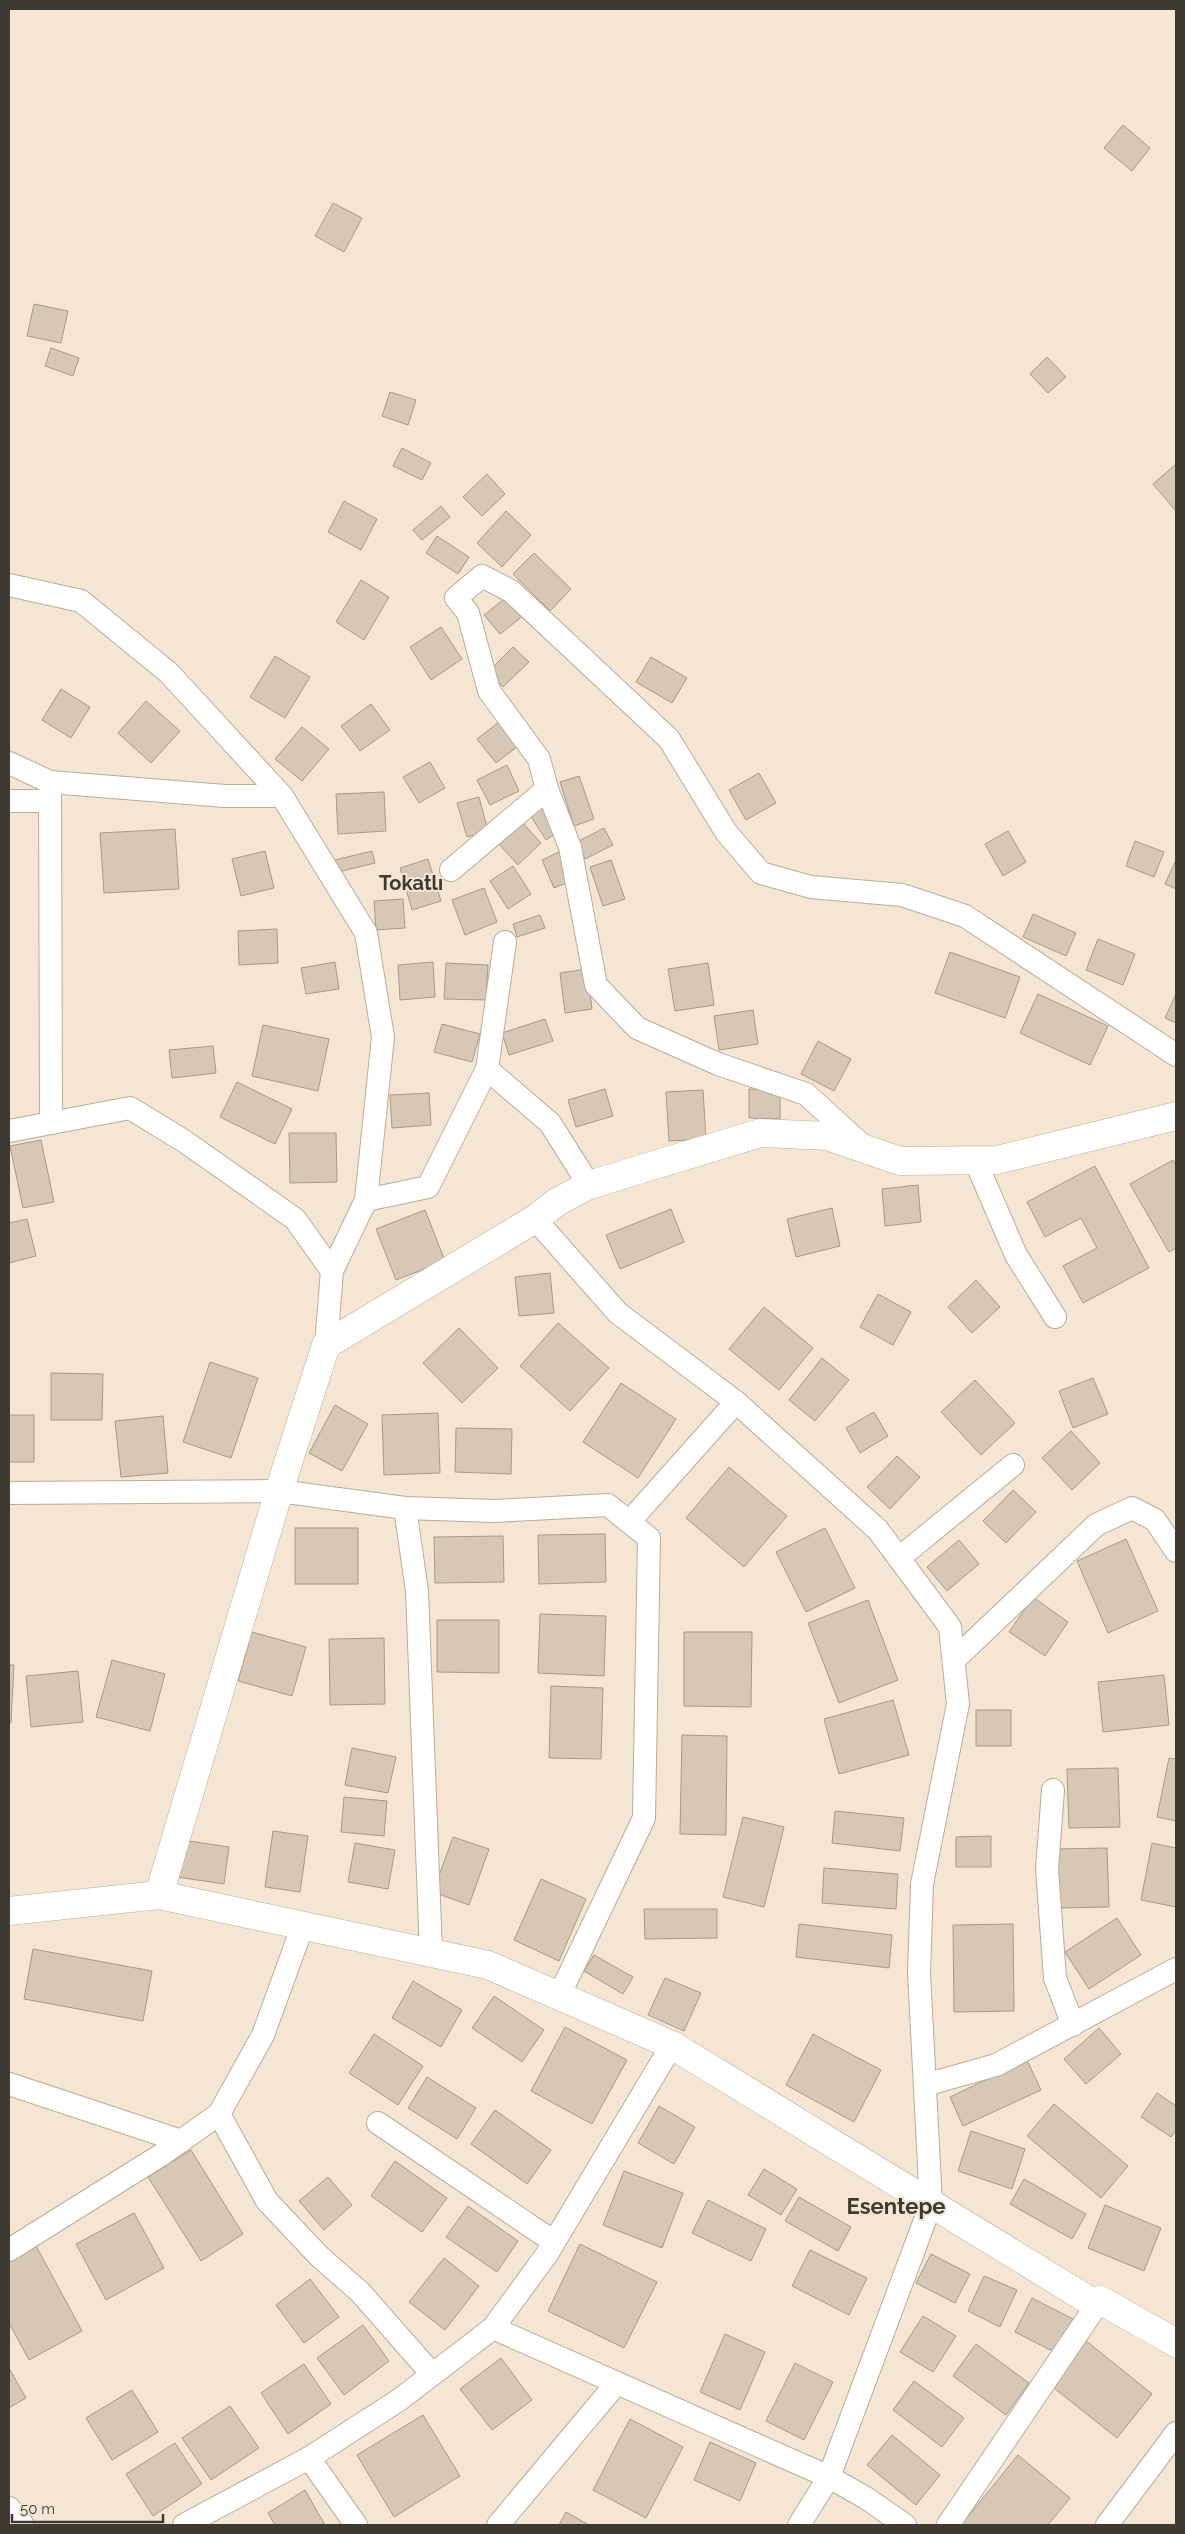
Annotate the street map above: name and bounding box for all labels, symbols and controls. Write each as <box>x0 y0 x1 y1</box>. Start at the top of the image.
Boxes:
district label: Tokatlı <box>379 871 443 895</box>
district label: Esentepe <box>846 2193 946 2219</box>
scale bar <box>12 2492 164 2524</box>
text: 50 m <box>20 2500 55 2518</box>

